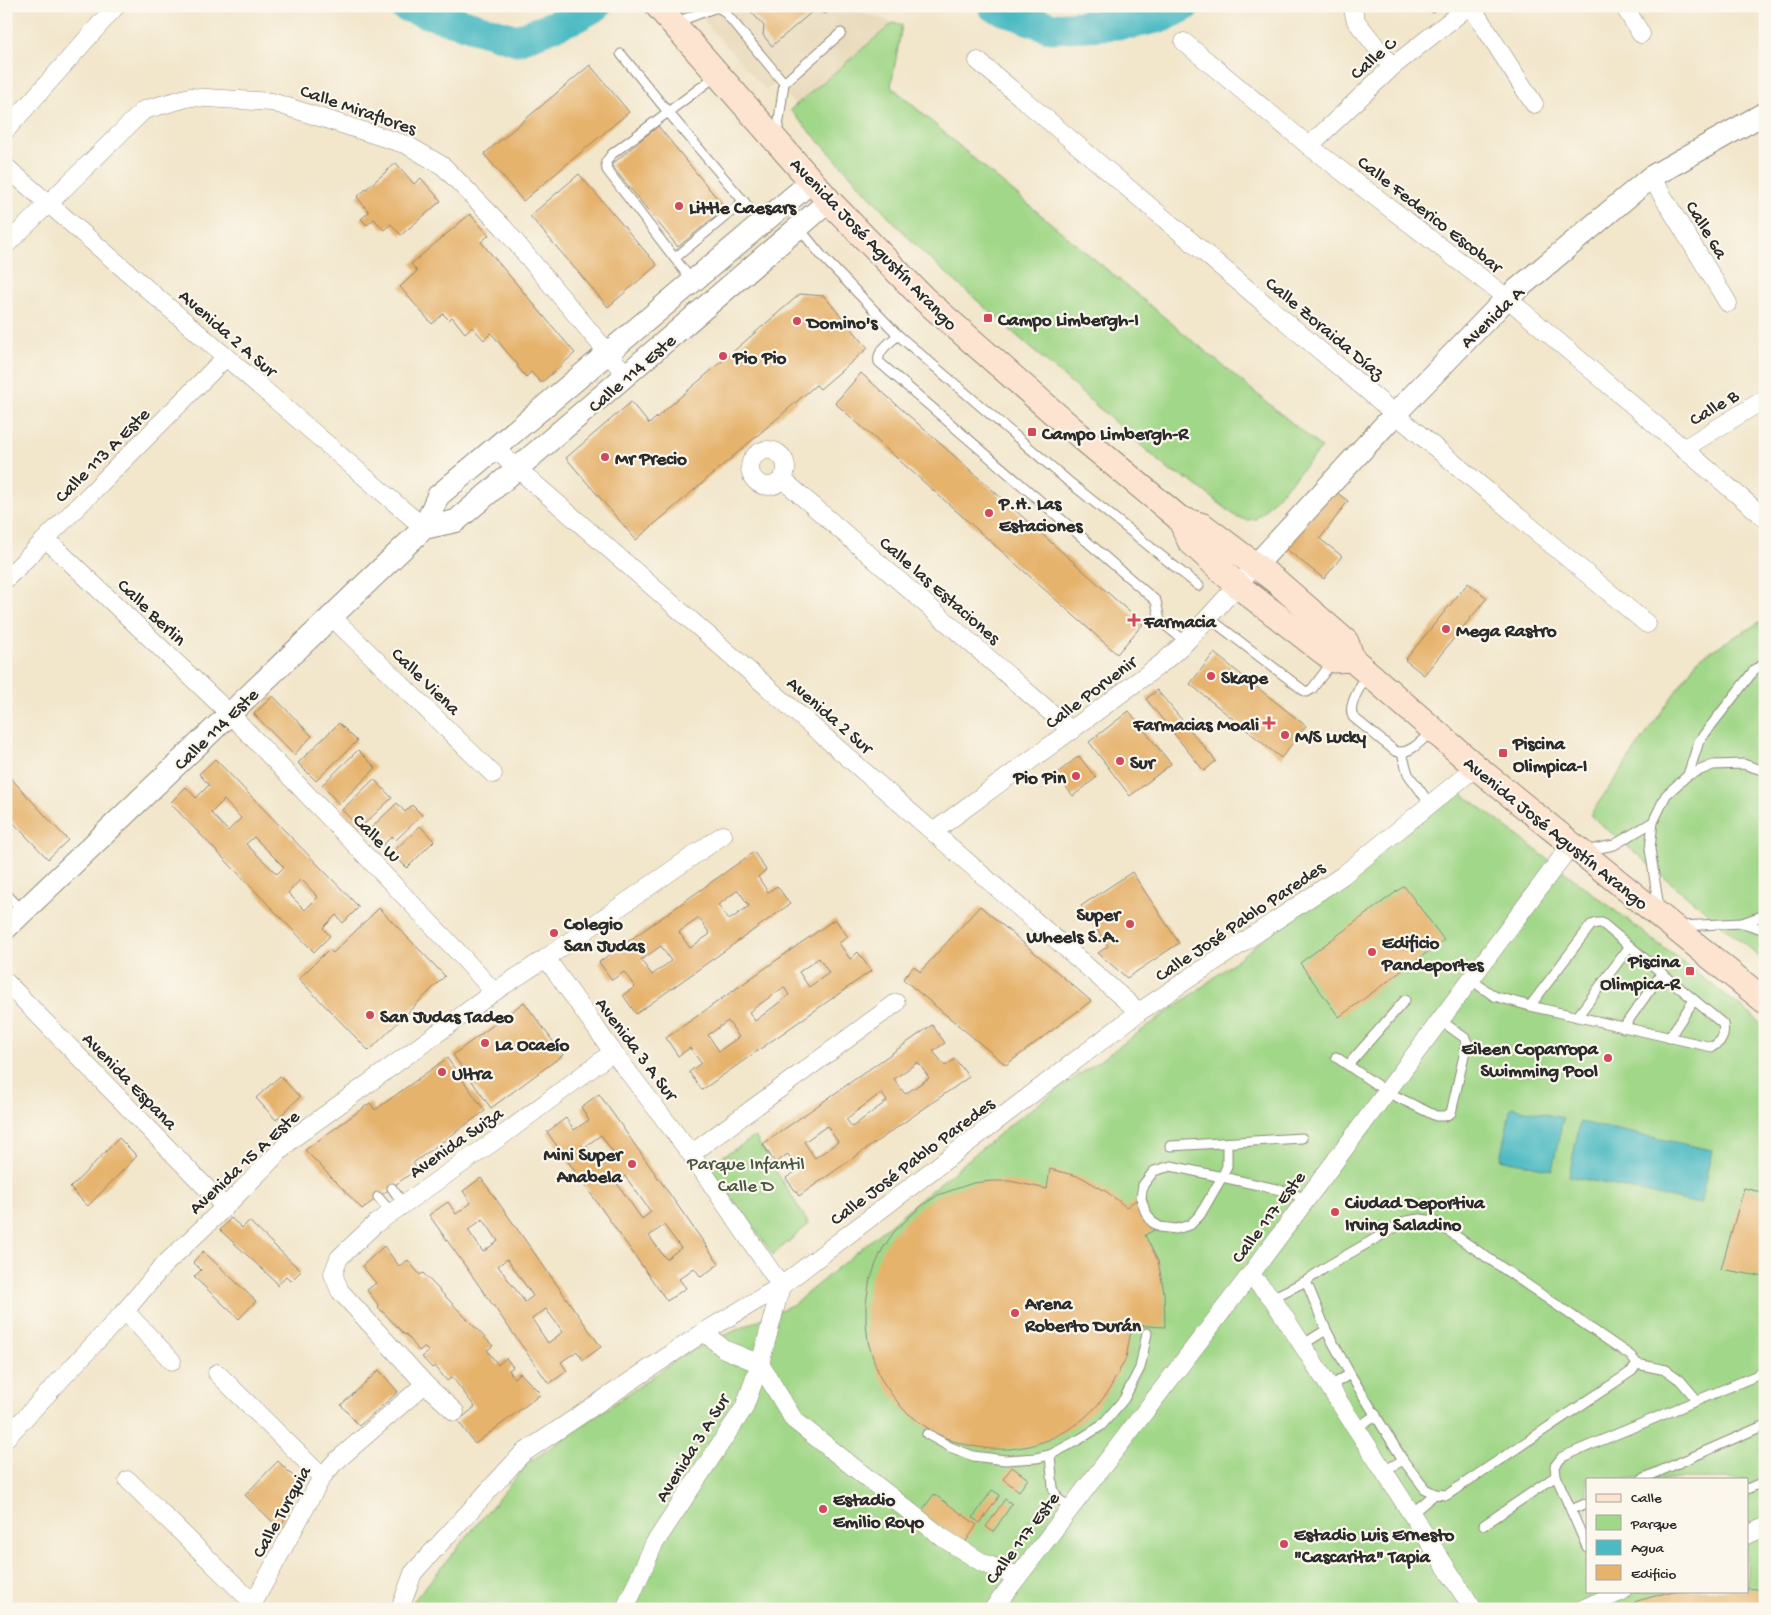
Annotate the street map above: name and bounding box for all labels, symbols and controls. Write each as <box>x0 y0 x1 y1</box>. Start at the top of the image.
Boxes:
street label: Calle C <box>1346 32 1403 86</box>
street label: Calle Miraflores <box>297 81 420 142</box>
street label: Calle Federico Escobar <box>1352 152 1508 281</box>
street label: Avenida José Agustín Arango <box>784 154 961 337</box>
place label: Little Caesars <box>689 198 797 221</box>
street label: Calle 6a <box>1679 198 1732 265</box>
marker: Little Caesars <box>673 200 685 212</box>
street label: Calle Zoraida Díaz <box>1259 273 1389 387</box>
street label: Avenida A <box>1457 281 1531 355</box>
street label: Avenida 2 A Sur <box>173 286 282 385</box>
place label: Campo Limbergh-I <box>997 310 1139 333</box>
marker: Campo Limbergh-I <box>982 312 994 324</box>
place label: Domino's <box>805 313 879 336</box>
marker: Domino's <box>791 315 803 327</box>
street label: Calle 114 Este <box>585 330 682 419</box>
place label: Pio Pio <box>732 348 787 371</box>
marker: Pio Pio <box>717 350 729 362</box>
street label: Calle B <box>1686 385 1745 433</box>
street label: Calle 113 A Este <box>51 404 156 509</box>
place label: Campo Limbergh-R <box>1041 424 1189 447</box>
marker: Campo Limbergh-R <box>1026 426 1038 438</box>
place label: Mr Precio <box>615 449 687 472</box>
marker: Mr Precio <box>599 451 611 463</box>
place label: P.H. Las Estaciones <box>998 494 1083 539</box>
marker: P.H. Las Estaciones <box>983 507 995 519</box>
street label: Calle las Estaciones <box>873 533 1005 651</box>
street label: Calle Berlin <box>111 575 190 652</box>
place label: Farmacia <box>1143 612 1218 635</box>
marker: Farmacia <box>1128 614 1140 626</box>
place label: Mega Rastro <box>1456 621 1557 644</box>
marker: Mega Rastro <box>1440 623 1452 635</box>
street label: Calle Viena <box>385 644 465 722</box>
street label: Calle Porvenir <box>1042 651 1144 736</box>
place label: Skape <box>1221 668 1269 691</box>
marker: Skape <box>1205 670 1217 682</box>
street label: Avenida 2 Sur <box>781 673 878 762</box>
street label: Calle 114 Este <box>170 684 265 777</box>
place label: Farmacias Moali <box>1132 715 1259 738</box>
marker: Farmacias Moali <box>1263 717 1275 729</box>
place label: M/S Lucky <box>1295 727 1367 750</box>
marker: M/S Lucky <box>1279 729 1291 741</box>
place label: Piscina Olimpica-I <box>1512 734 1587 779</box>
marker: Piscina Olimpica-I <box>1497 747 1509 759</box>
place label: Sur <box>1130 753 1157 776</box>
street label: Avenida José Agustín Arango <box>1458 753 1652 917</box>
marker: Sur <box>1114 755 1126 767</box>
place label: Pio Pin <box>1012 768 1067 791</box>
marker: Pio Pin <box>1070 770 1082 782</box>
street label: Calle W <box>346 810 404 869</box>
street label: Calle José Pablo Paredes <box>1152 857 1331 988</box>
place label: Super Wheels S.A. <box>1025 905 1122 950</box>
place label: Colegio San Judas <box>563 914 646 959</box>
marker: Super Wheels S.A. <box>1124 918 1136 930</box>
marker: Colegio San Judas <box>548 927 560 939</box>
place label: Edificio Pandeportes <box>1381 933 1484 978</box>
marker: Edificio Pandeportes <box>1366 946 1378 958</box>
place label: Piscina Olimpica-R <box>1600 952 1681 997</box>
marker: Piscina Olimpica-R <box>1684 965 1696 977</box>
street label: Avenida 3 A Sur <box>589 994 683 1108</box>
place label: San Judas Tadeo <box>380 1007 514 1030</box>
marker: San Judas Tadeo <box>364 1009 376 1021</box>
street label: Avenida Espana <box>76 1029 182 1137</box>
place label: La Ocaeío <box>495 1035 569 1058</box>
marker: La Ocaeío <box>479 1037 491 1049</box>
place label: Eileen Coparropa Swimming Pool <box>1461 1039 1599 1084</box>
marker: Eileen Coparropa Swimming Pool <box>1602 1052 1614 1064</box>
place label: Ultra <box>452 1064 494 1087</box>
marker: Ultra <box>436 1066 448 1078</box>
street label: Calle José Pablo Paredes <box>826 1093 1001 1232</box>
street label: Avenida Suiza <box>406 1102 510 1185</box>
street label: Avenida 15 A Este <box>185 1106 306 1221</box>
place label: Mini Super Anabela <box>543 1145 624 1190</box>
park label: Parque Infantil Calle D <box>686 1154 805 1199</box>
marker: Mini Super Anabela <box>626 1158 638 1170</box>
street label: Calle 117 Este <box>1228 1167 1312 1269</box>
place label: Ciudad Deportiva Irving Saladino <box>1344 1193 1486 1238</box>
marker: Ciudad Deportiva Irving Saladino <box>1329 1206 1341 1218</box>
place label: Arena Roberto Durán <box>1024 1294 1142 1339</box>
marker: Arena Roberto Durán <box>1009 1307 1021 1319</box>
street label: Avenida 3 A Sur <box>652 1389 738 1507</box>
street label: Calle Turquia <box>248 1462 318 1563</box>
legend <box>1586 1478 1748 1592</box>
street label: Calle 117 Este <box>982 1488 1066 1590</box>
place label: Estadio Emilio Royo <box>833 1490 924 1535</box>
text: Calle <box>1631 1490 1662 1508</box>
marker: Estadio Emilio Royo <box>817 1503 829 1515</box>
text: Parque <box>1630 1516 1677 1534</box>
place label: Estadio Luis Ernesto "Cascarita" Tapia <box>1294 1525 1454 1570</box>
marker: Estadio Luis Ernesto "Cascarita" Tapia <box>1278 1538 1290 1550</box>
text: Agua <box>1631 1540 1664 1558</box>
text: Edificio <box>1631 1566 1677 1584</box>

